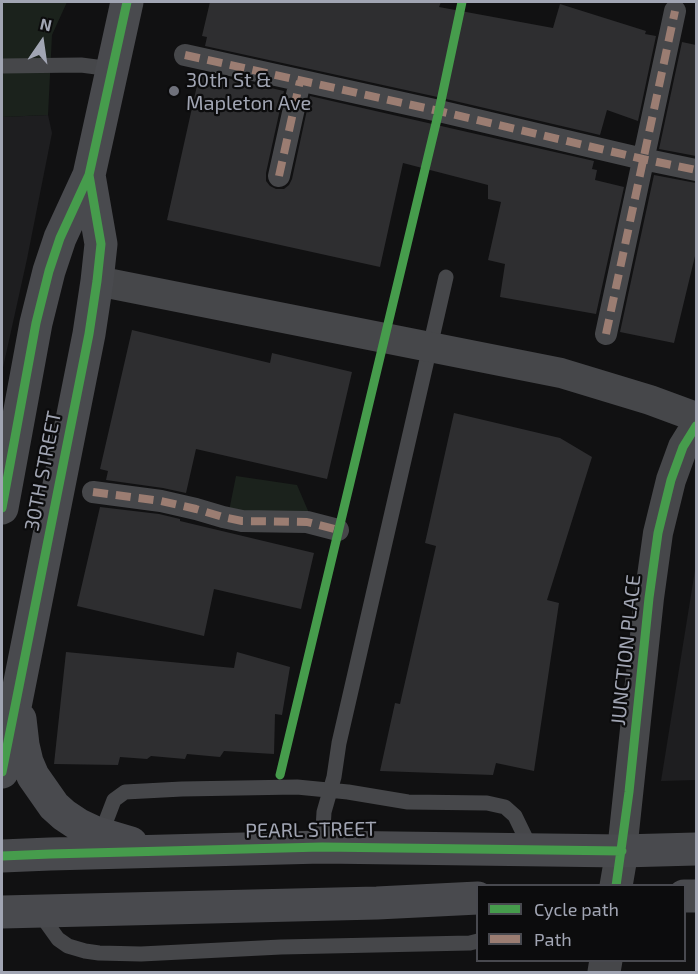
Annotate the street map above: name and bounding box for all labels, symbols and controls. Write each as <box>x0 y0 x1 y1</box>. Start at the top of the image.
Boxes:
north arrow <box>12 12 72 72</box>
text: N <box>38 13 54 35</box>
place label: 30th St & Mapleton Ave <box>186 68 311 115</box>
marker: 30th St & Mapleton Ave <box>167 84 181 98</box>
street label: 30TH STREET <box>20 409 66 533</box>
street label: JUNCTION PLACE <box>606 573 646 727</box>
street label: PEARL STREET <box>245 817 377 843</box>
legend <box>476 884 686 962</box>
text: Cycle path <box>534 898 619 920</box>
text: Path <box>534 928 572 950</box>

